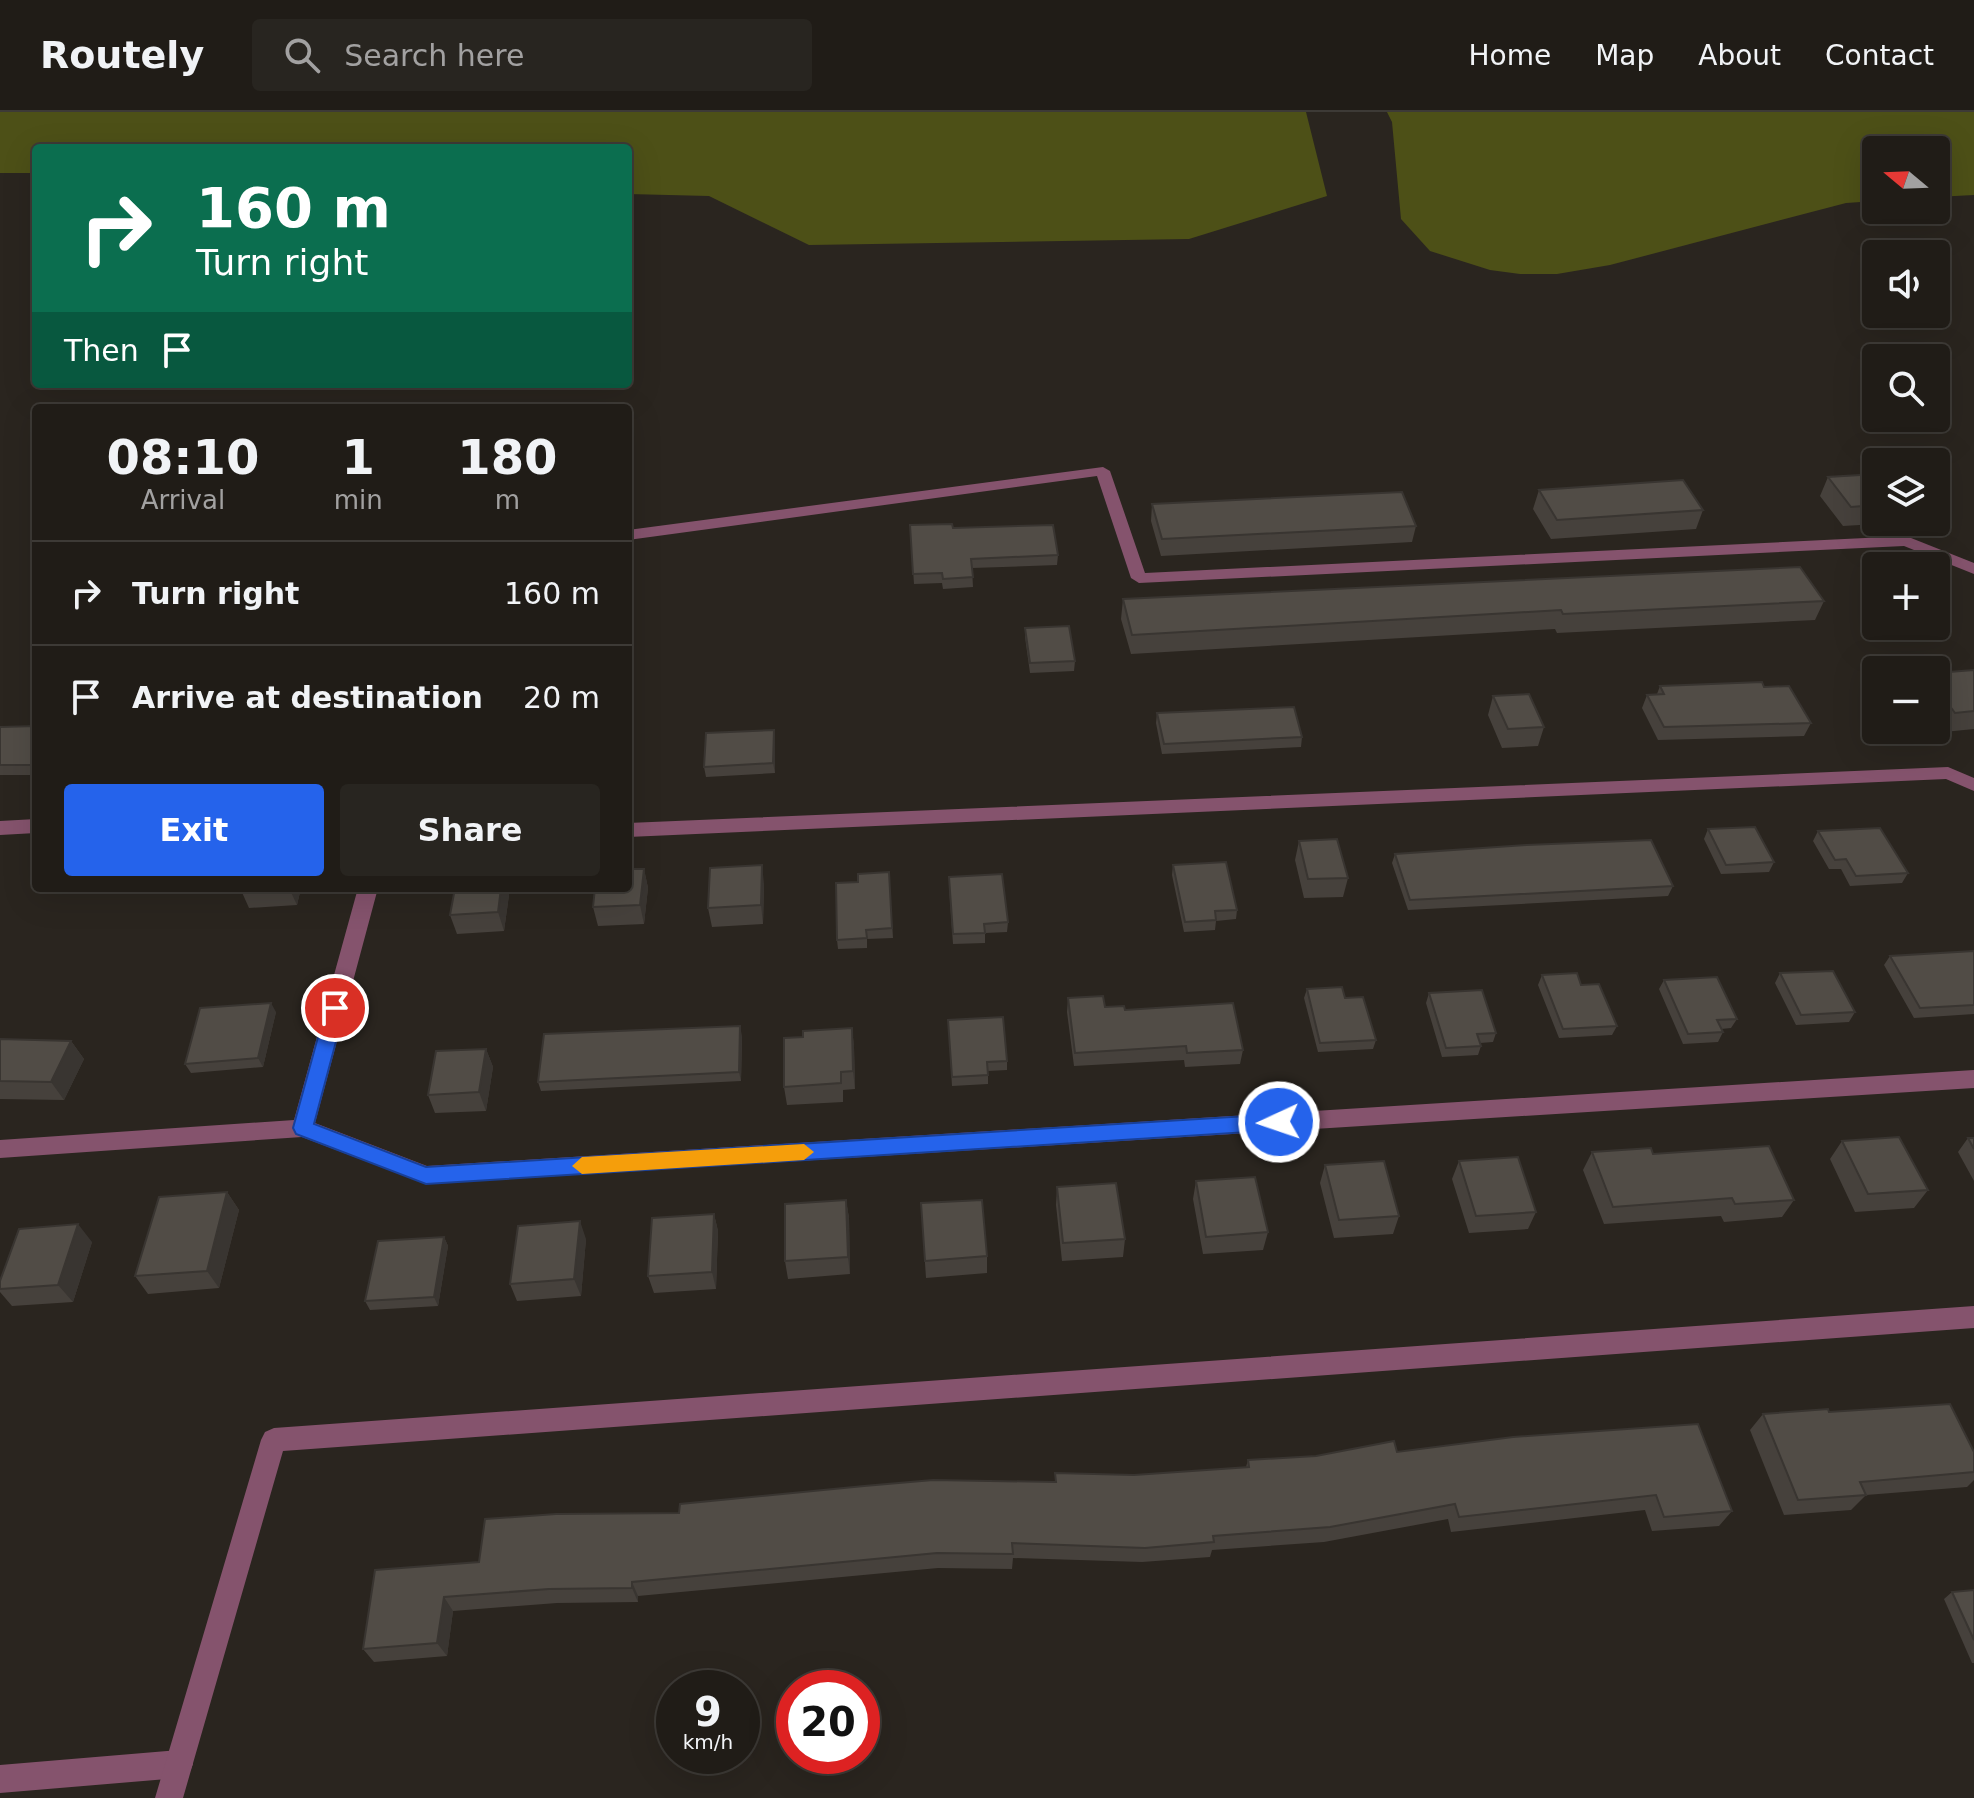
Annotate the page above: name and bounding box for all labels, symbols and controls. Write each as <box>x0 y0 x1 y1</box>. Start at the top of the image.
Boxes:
search box <box>252 19 812 91</box>
text: Routely <box>40 33 204 77</box>
icon: search <box>280 33 324 77</box>
text: Search here <box>344 38 524 73</box>
text: Home <box>1468 39 1551 72</box>
text: Map <box>1595 39 1654 72</box>
text: About <box>1698 39 1781 72</box>
text: Contact <box>1825 39 1934 72</box>
north arrow <box>1862 136 1950 224</box>
map controls <box>1862 136 1950 744</box>
text: 160 m <box>196 175 391 240</box>
icon: right <box>64 176 168 280</box>
button: sound <box>1862 240 1950 328</box>
text: Turn right <box>196 242 368 283</box>
icon: arrive <box>155 328 199 372</box>
text: Then <box>64 333 139 368</box>
button: search <box>1862 344 1950 432</box>
text: 08:10 <box>106 429 259 485</box>
text: 1 <box>342 429 375 485</box>
text: 180 <box>457 429 557 485</box>
button: layers <box>1862 448 1950 536</box>
text: Arrival <box>141 485 225 515</box>
text: min <box>334 485 383 515</box>
text: m <box>495 485 520 515</box>
button: + <box>1862 552 1950 640</box>
icon: right <box>64 571 108 615</box>
text: Turn right <box>132 576 299 611</box>
text: 160 m <box>504 576 600 611</box>
button: − <box>1862 656 1950 744</box>
icon: arrive <box>64 675 108 719</box>
text: Arrive at destination <box>132 680 483 715</box>
text: 20 m <box>523 680 600 715</box>
button: Exit <box>64 784 324 876</box>
button: Share <box>340 784 600 876</box>
pin <box>301 974 369 1042</box>
icon: arrive <box>313 986 357 1030</box>
position arrow <box>1237 1080 1321 1164</box>
speed limit sign: 20 <box>776 1670 880 1774</box>
text: 9 <box>694 1689 722 1735</box>
text: km/h <box>683 1730 733 1754</box>

